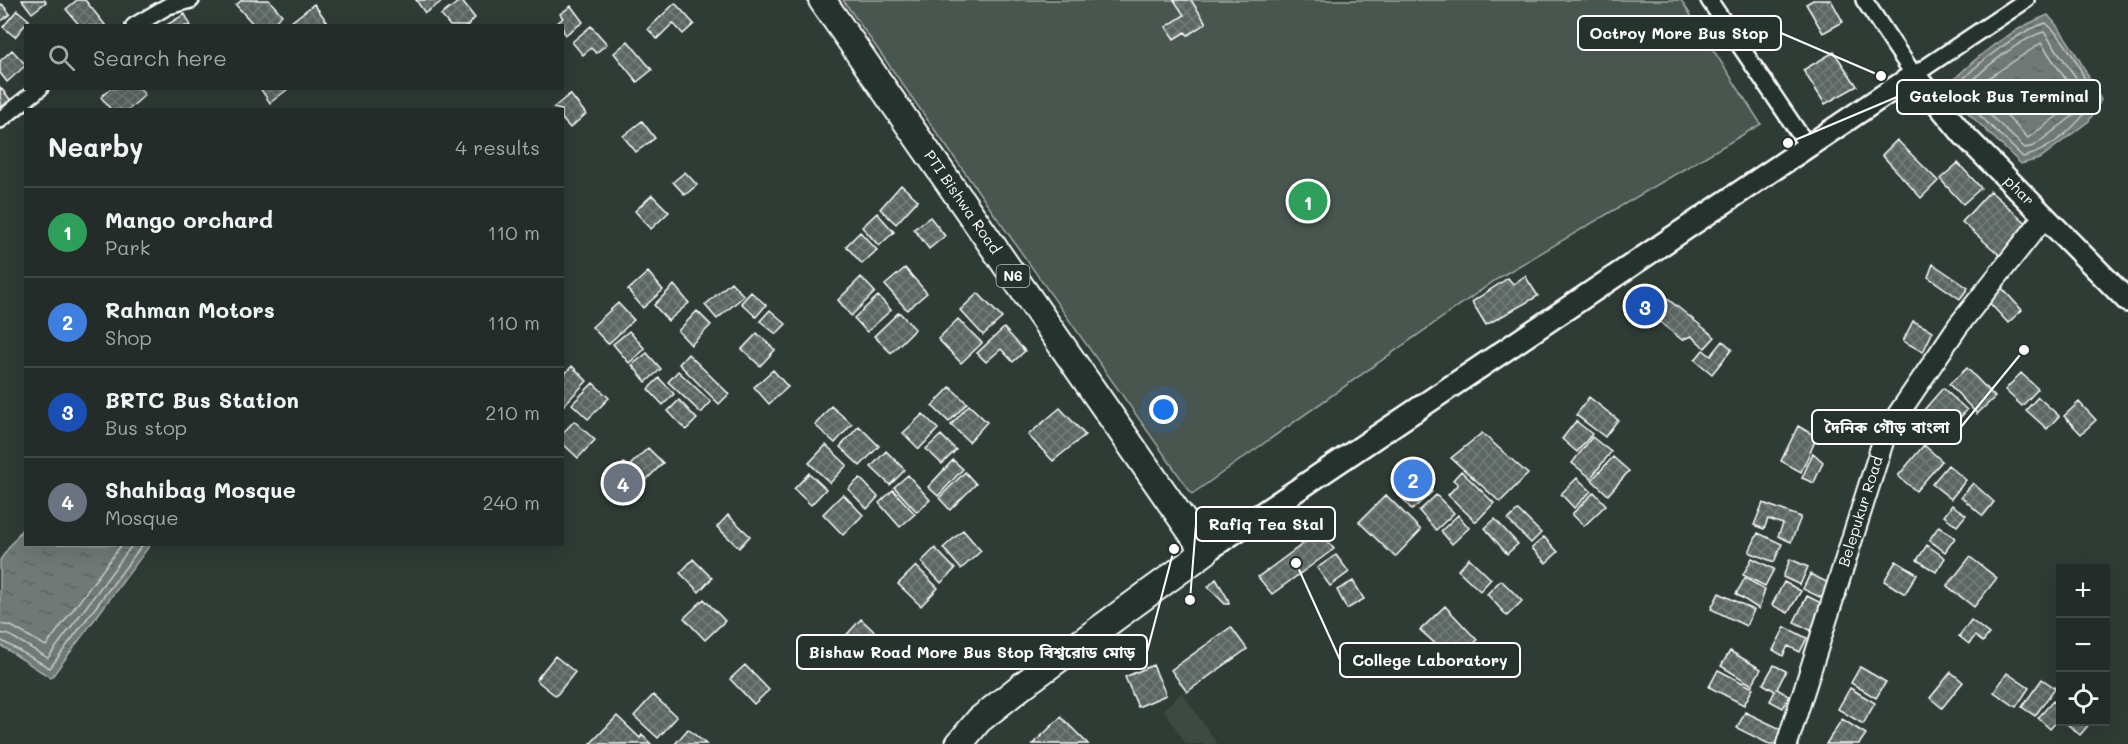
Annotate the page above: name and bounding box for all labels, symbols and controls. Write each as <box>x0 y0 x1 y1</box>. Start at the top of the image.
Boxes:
callout: Octroy More Bus Stop <box>1578 16 1781 50</box>
text: Octroy More Bus Stop <box>1589 22 1769 43</box>
search box <box>24 24 564 90</box>
icon: search <box>45 41 78 74</box>
text: Search here <box>93 43 227 72</box>
callout: Gatelock Bus Terminal <box>1897 80 2100 114</box>
text: Gatelock Bus Terminal <box>1909 85 2089 106</box>
text: Nearby <box>48 130 143 164</box>
text: 4 results <box>455 134 540 160</box>
street label: PTI Bishwa Road <box>920 146 1006 257</box>
street label: phar <box>2001 171 2039 209</box>
pin: 1 <box>1288 178 1328 224</box>
text: Mango orchard <box>105 205 273 234</box>
text: 1 <box>63 219 72 245</box>
text: 110 m <box>487 219 540 245</box>
text: Park <box>105 234 150 260</box>
road number: N6 <box>996 265 1030 287</box>
pin: 3 <box>1626 284 1664 328</box>
text: Rahman Motors <box>105 295 275 324</box>
text: 2 <box>62 309 73 335</box>
text: 110 m <box>487 309 540 335</box>
text: Shop <box>105 324 152 350</box>
text: BRTC Bus Station <box>105 385 299 414</box>
your location <box>1149 395 1178 424</box>
text: 3 <box>62 399 74 425</box>
text: 210 m <box>485 399 540 425</box>
callout: দৈনিক গৌড় বাংলা <box>1812 410 1961 444</box>
text: Bus stop <box>105 414 187 440</box>
text: দৈনিক গৌড় বাংলা <box>1823 416 1950 437</box>
street label: Belepukur Road <box>1833 453 1887 569</box>
pin: 2 <box>1394 456 1432 502</box>
pin: 4 <box>604 460 642 506</box>
text: Shahibag Mosque <box>105 475 296 504</box>
text: 4 <box>61 489 74 515</box>
text: 240 m <box>482 489 540 515</box>
text: Mosque <box>105 504 179 530</box>
callout: Rafiq Tea Stal <box>1196 507 1335 541</box>
text: Rafiq Tea Stal <box>1208 513 1324 534</box>
map controls <box>2056 564 2110 726</box>
button: + <box>2056 564 2110 618</box>
button: − <box>2056 618 2110 672</box>
callout: Bishaw Road More Bus Stop বিশ্বরোড মোড় <box>797 635 1147 669</box>
text: Bishaw Road More Bus Stop বিশ্বরোড মোড় <box>809 641 1136 662</box>
callout: College Laboratory <box>1340 643 1520 677</box>
text: College Laboratory <box>1352 649 1508 670</box>
button: locate <box>2056 672 2110 726</box>

